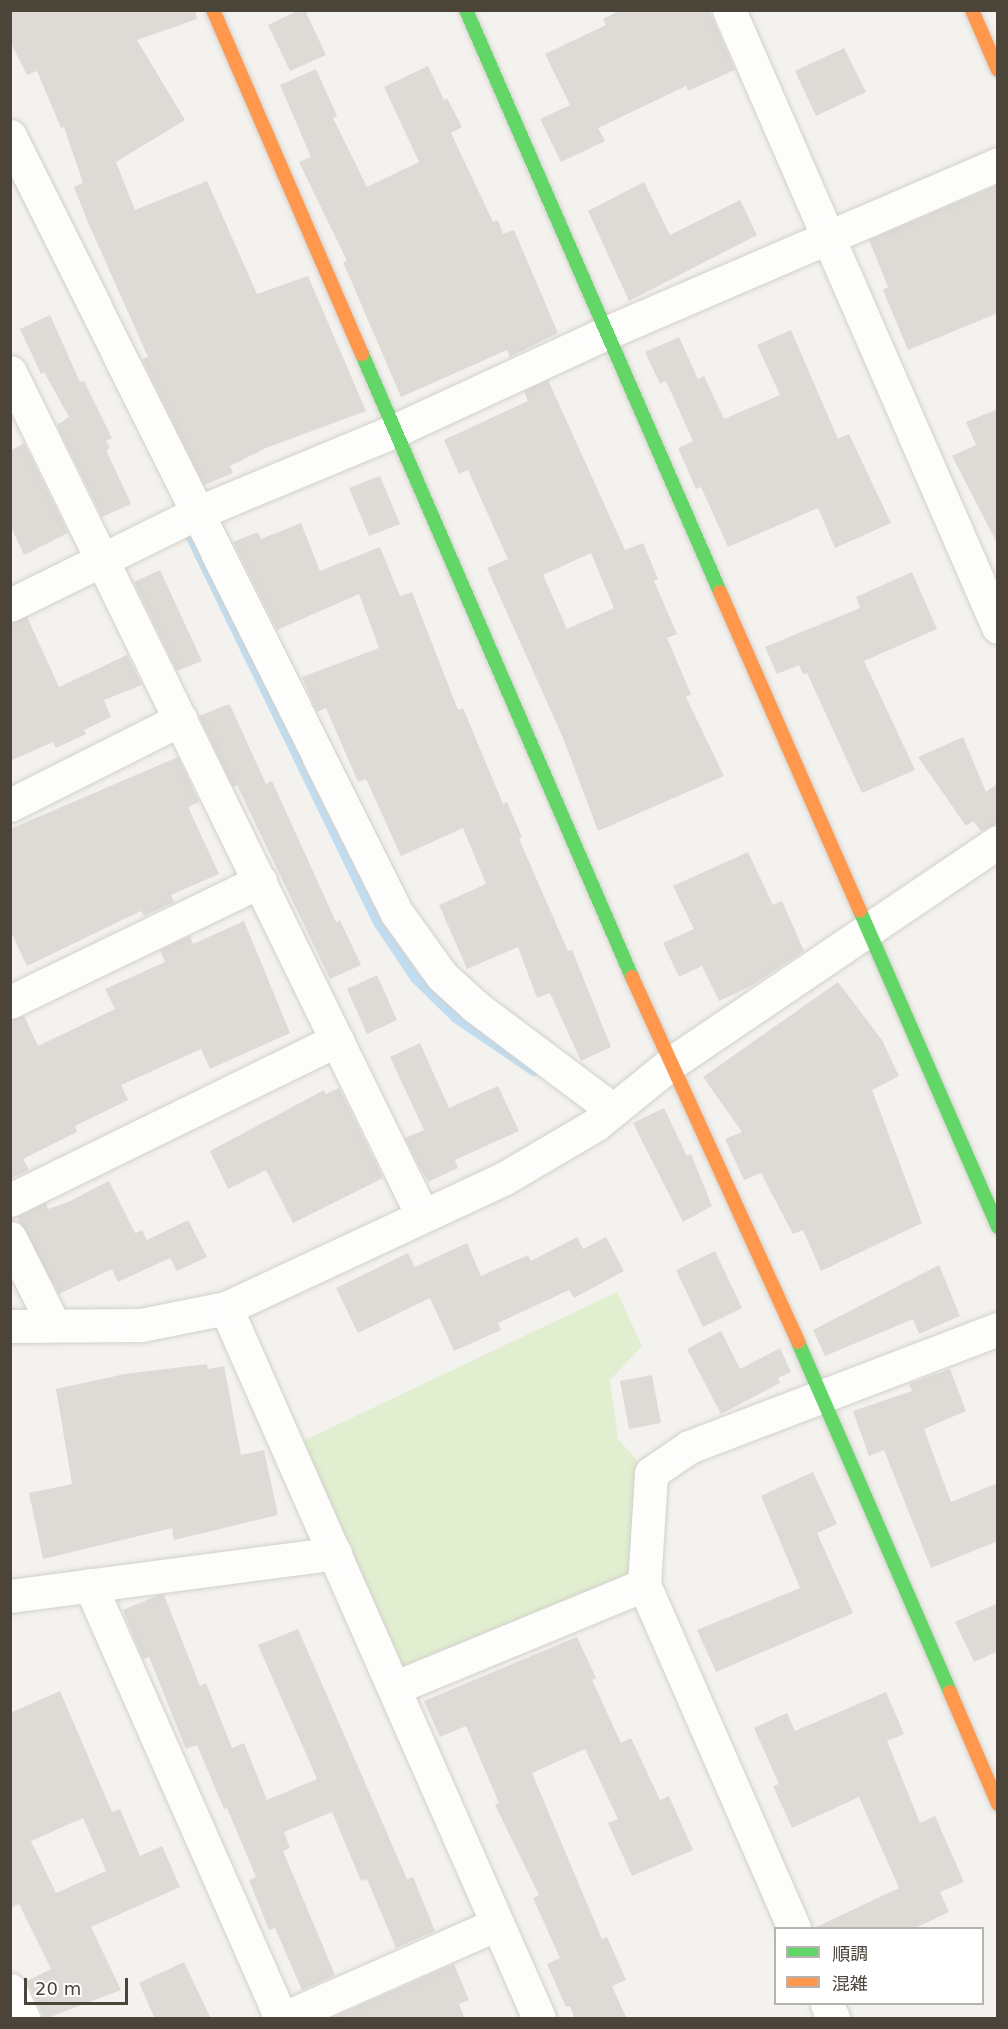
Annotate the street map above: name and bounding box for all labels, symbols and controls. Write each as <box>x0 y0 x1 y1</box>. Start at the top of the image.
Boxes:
legend <box>774 1927 984 2005</box>
text: 順調 <box>832 1943 868 1964</box>
scale bar <box>27 1966 130 2004</box>
text: 混雑 <box>832 1973 868 1994</box>
text: 20 m <box>35 1978 81 1999</box>

